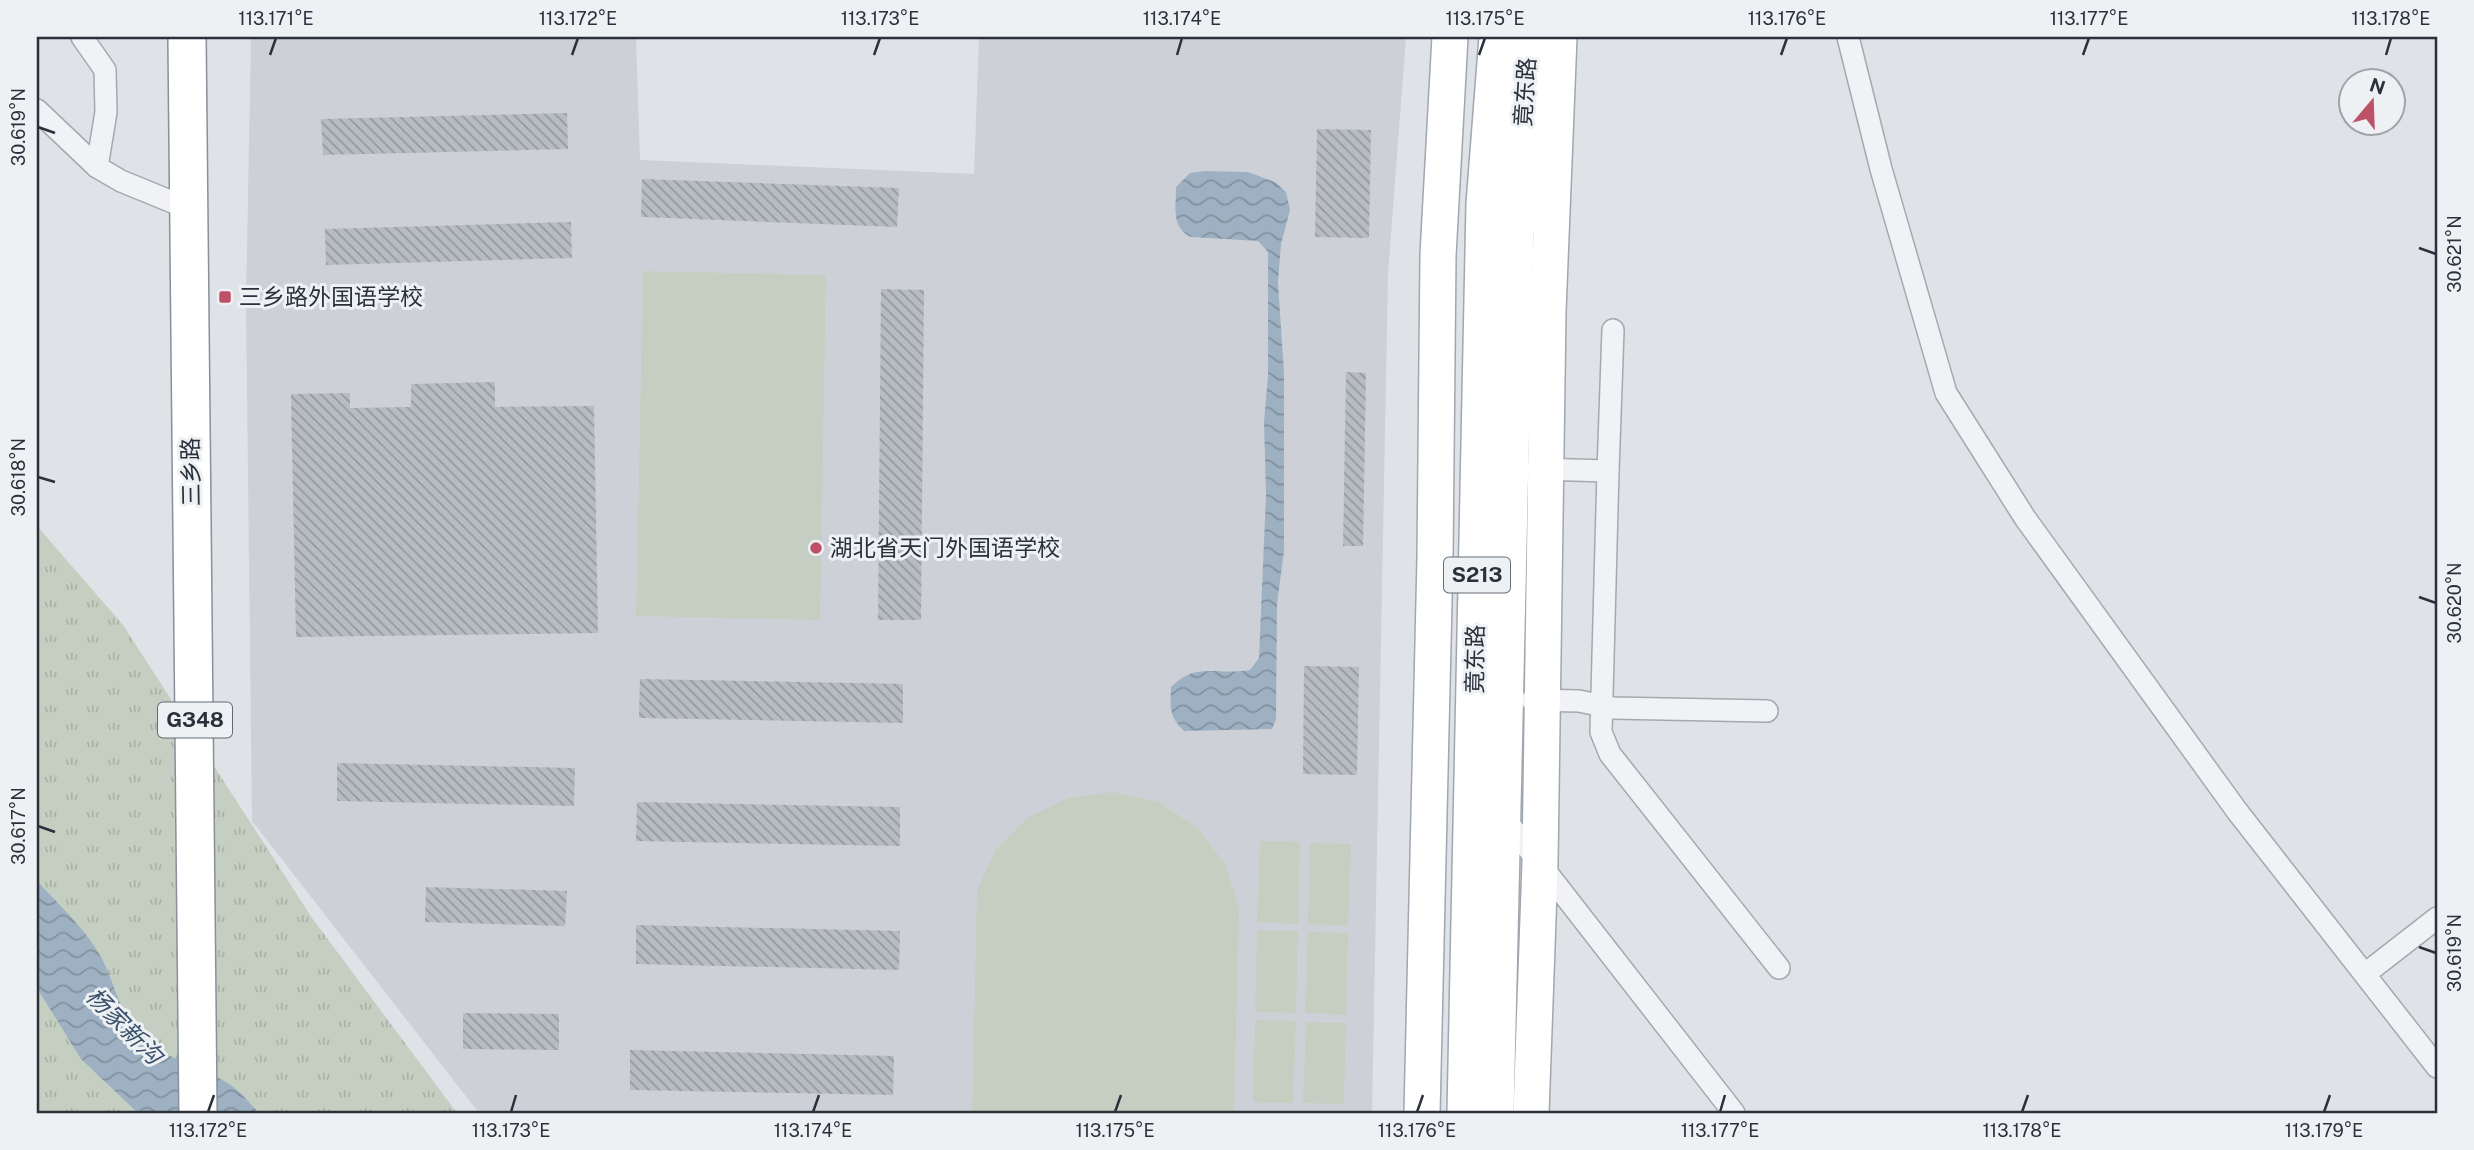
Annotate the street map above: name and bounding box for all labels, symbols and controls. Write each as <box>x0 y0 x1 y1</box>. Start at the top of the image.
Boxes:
text: 113.171°E <box>238 8 314 29</box>
text: 113.172°E <box>539 8 617 29</box>
text: 113.173°E <box>841 8 919 29</box>
text: 113.174°E <box>1143 8 1221 29</box>
text: 113.175°E <box>1445 8 1525 29</box>
text: 113.176°E <box>1748 8 1826 29</box>
text: 113.177°E <box>2050 8 2128 29</box>
text: 113.178°E <box>2352 8 2430 29</box>
street label: 竟东路 <box>1509 57 1540 127</box>
north arrow <box>2338 66 2408 136</box>
text: N <box>2367 73 2388 99</box>
text: 30.619°N <box>8 88 29 166</box>
text: 30.621°N <box>2444 215 2465 293</box>
place label: 三乡路外国语学校 <box>239 283 423 310</box>
marker: 三乡路外国语学校 <box>217 289 233 305</box>
street label: 三乡路 <box>176 437 205 507</box>
text: 30.618°N <box>8 438 29 516</box>
place label: 湖北省天门外国语学校 <box>830 534 1060 561</box>
marker: 湖北省天门外国语学校 <box>808 540 824 556</box>
road number: S213 <box>1444 558 1510 592</box>
text: 30.620°N <box>2444 562 2465 644</box>
street label: 竟东路 <box>1460 624 1489 694</box>
road number: G348 <box>158 702 232 738</box>
text: 30.617°N <box>8 787 29 865</box>
text: 30.619°N <box>2444 914 2465 992</box>
water label: 杨家新沟 <box>81 981 171 1071</box>
text: 113.172°E <box>169 1120 247 1141</box>
text: 113.173°E <box>472 1120 550 1141</box>
text: 113.174°E <box>774 1120 852 1141</box>
text: 113.175°E <box>1075 1120 1155 1141</box>
text: 113.176°E <box>1378 1120 1456 1141</box>
text: 113.177°E <box>1681 1120 1759 1141</box>
text: 113.178°E <box>1983 1120 2061 1141</box>
text: 113.179°E <box>2285 1120 2363 1141</box>

